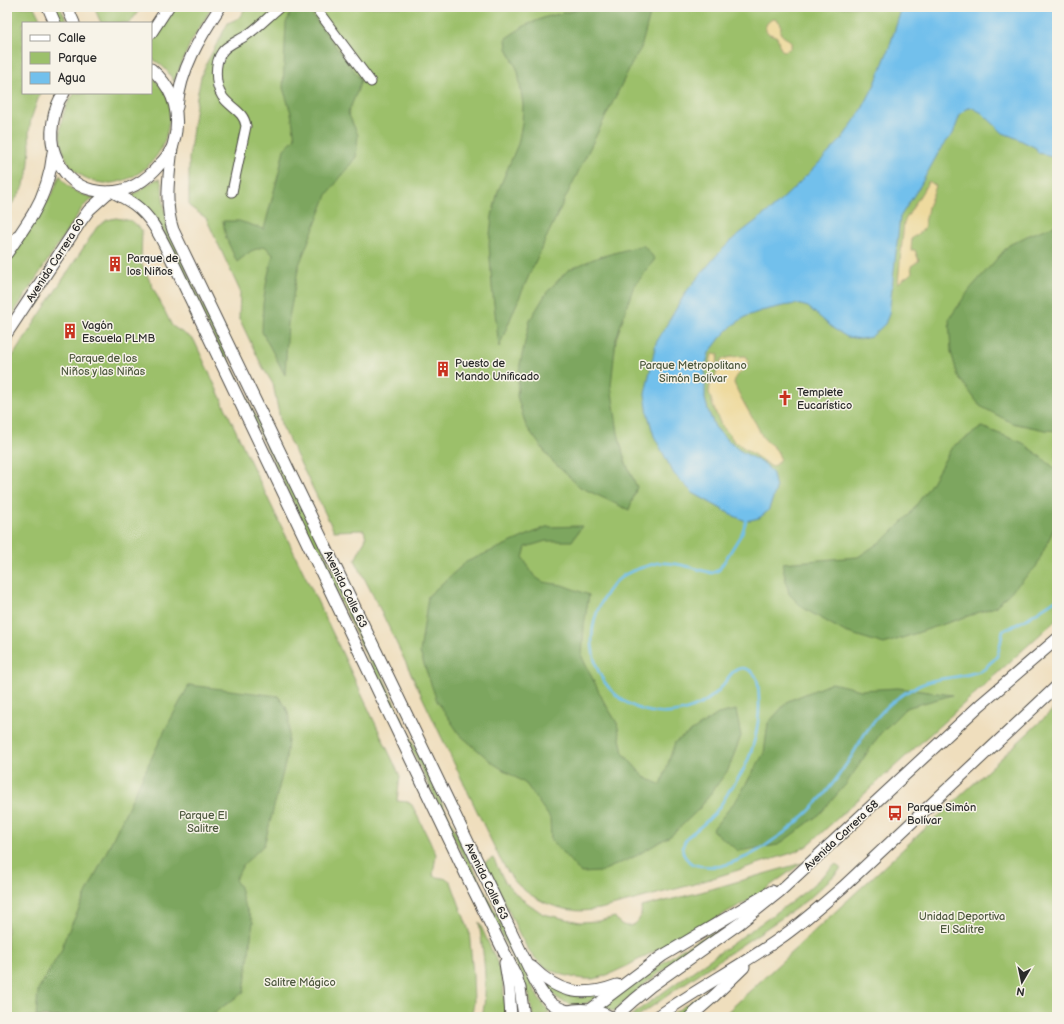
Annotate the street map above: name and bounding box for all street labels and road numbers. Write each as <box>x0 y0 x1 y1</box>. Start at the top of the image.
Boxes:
street label: Avenida Carrera 60 <box>24 216 88 304</box>
street label: Avenida Calle 63 <box>321 549 370 630</box>
street label: Avenida Carrera 68 <box>802 798 881 873</box>
street label: Avenida Calle 63 <box>462 841 511 922</box>

